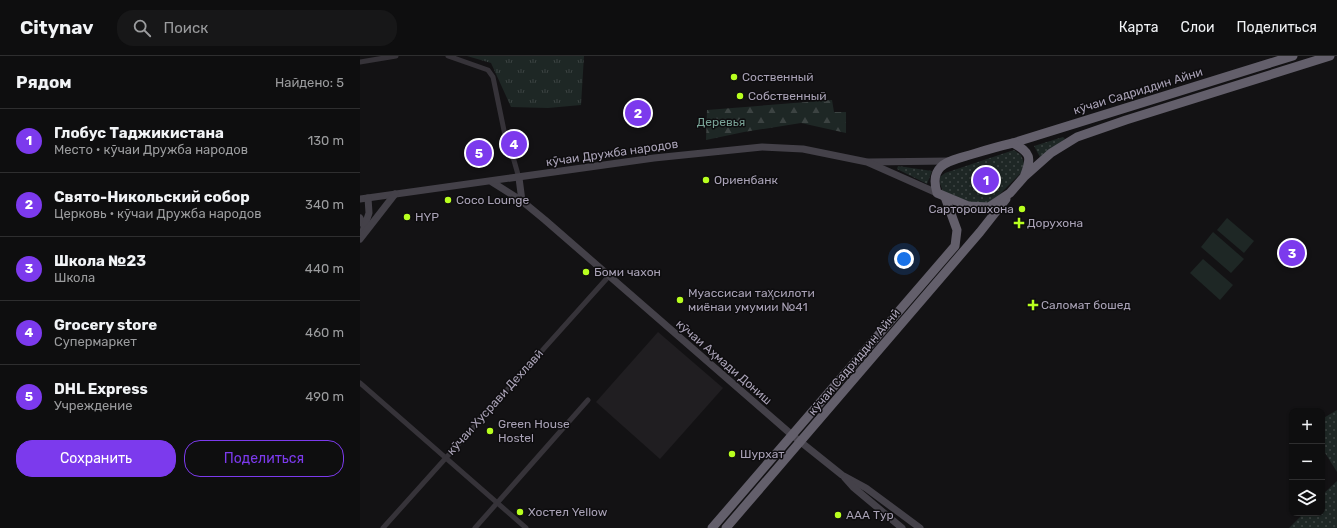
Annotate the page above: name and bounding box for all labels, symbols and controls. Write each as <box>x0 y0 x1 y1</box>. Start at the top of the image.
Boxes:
search box <box>117 10 397 46</box>
text: Citynav <box>20 16 93 39</box>
icon: search <box>131 17 153 39</box>
text: Поиск <box>163 19 208 37</box>
text: Карта <box>1119 19 1159 36</box>
text: Слои <box>1181 19 1215 36</box>
text: Поделиться <box>1237 19 1317 36</box>
street label: кӯчаи Садриддин Айни <box>1072 65 1204 117</box>
place label: Соственный <box>742 70 814 84</box>
text: Рядом <box>16 72 72 92</box>
marker: Соственный <box>729 72 739 82</box>
text: Найдено: 5 <box>275 75 344 90</box>
place label: Собственный <box>748 89 827 103</box>
marker: Собственный <box>735 91 745 101</box>
pin: 2 <box>625 98 651 128</box>
park label: Деревья <box>697 115 745 129</box>
text: Глобус Таджикистана <box>54 124 224 142</box>
pin: 4 <box>501 129 527 159</box>
text: 1 <box>26 133 32 148</box>
text: 130 m <box>308 133 344 148</box>
street label: кӯчаи Дружба народов <box>545 137 679 169</box>
pin: 5 <box>466 138 492 168</box>
text: Место · кӯчаи Дружба народов <box>54 142 248 157</box>
pin: 1 <box>973 165 999 195</box>
place label: Ориенбанк <box>714 173 779 187</box>
marker: Ориенбанк <box>701 175 711 185</box>
text: Свято-Никольский собор <box>54 188 250 206</box>
place label: Coco Lounge <box>456 193 530 207</box>
marker: Coco Lounge <box>443 195 453 205</box>
text: 2 <box>25 197 33 212</box>
text: 340 m <box>305 197 344 212</box>
place label: Сарторошхона <box>928 202 1014 216</box>
marker: Сарторошхона <box>1017 204 1027 214</box>
text: Церковь · кӯчаи Дружба народов <box>54 206 262 221</box>
place label: HYP <box>415 210 439 224</box>
marker: HYP <box>402 212 412 222</box>
place label: Дорухона <box>1027 216 1083 230</box>
marker: Дорухона <box>1014 218 1024 228</box>
pin: 3 <box>1279 238 1305 268</box>
your location <box>894 249 914 269</box>
text: Школа №23 <box>54 252 146 270</box>
text: 3 <box>25 261 33 276</box>
text: 440 m <box>305 261 344 276</box>
place label: Боми чахон <box>594 265 661 279</box>
marker: Боми чахон <box>581 267 591 277</box>
text: Школа <box>54 270 95 285</box>
place label: Муассисаи таҳсилоти миёнаи умумии №41 <box>688 286 815 314</box>
marker: Муассисаи таҳсилоти миёнаи умумии №41 <box>675 295 685 305</box>
place label: Саломат бошед <box>1041 298 1131 312</box>
marker: Саломат бошед <box>1028 300 1038 310</box>
street label: кӯчаи Садриддин Айнӣ <box>805 306 903 418</box>
text: Grocery store <box>54 316 157 334</box>
street label: кӯчаи Аҳмади Дониш <box>673 317 775 407</box>
text: 4 <box>25 325 33 340</box>
text: 460 m <box>305 325 344 340</box>
text: Супермаркет <box>54 334 137 349</box>
street label: кӯчаи Хусрави Дехлавӣ <box>444 346 546 458</box>
text: DHL Express <box>54 380 148 398</box>
text: 5 <box>25 389 33 404</box>
text: 490 m <box>305 389 344 404</box>
text: Учреждение <box>54 398 132 413</box>
map controls <box>1289 408 1325 516</box>
button: + <box>1289 408 1325 444</box>
place label: Green House Hostel <box>498 417 570 445</box>
marker: Green House Hostel <box>485 426 495 436</box>
button: Сохранить <box>16 440 176 477</box>
button: Поделиться <box>184 440 344 477</box>
button: − <box>1289 444 1325 480</box>
place label: Шурхат <box>740 447 784 461</box>
marker: Шурхат <box>727 449 737 459</box>
button: layers <box>1289 480 1325 516</box>
place label: Хостел Yellow <box>528 505 608 519</box>
marker: Хостел Yellow <box>515 507 525 517</box>
place label: ААА Тур <box>846 508 894 522</box>
marker: ААА Тур <box>833 510 843 520</box>

